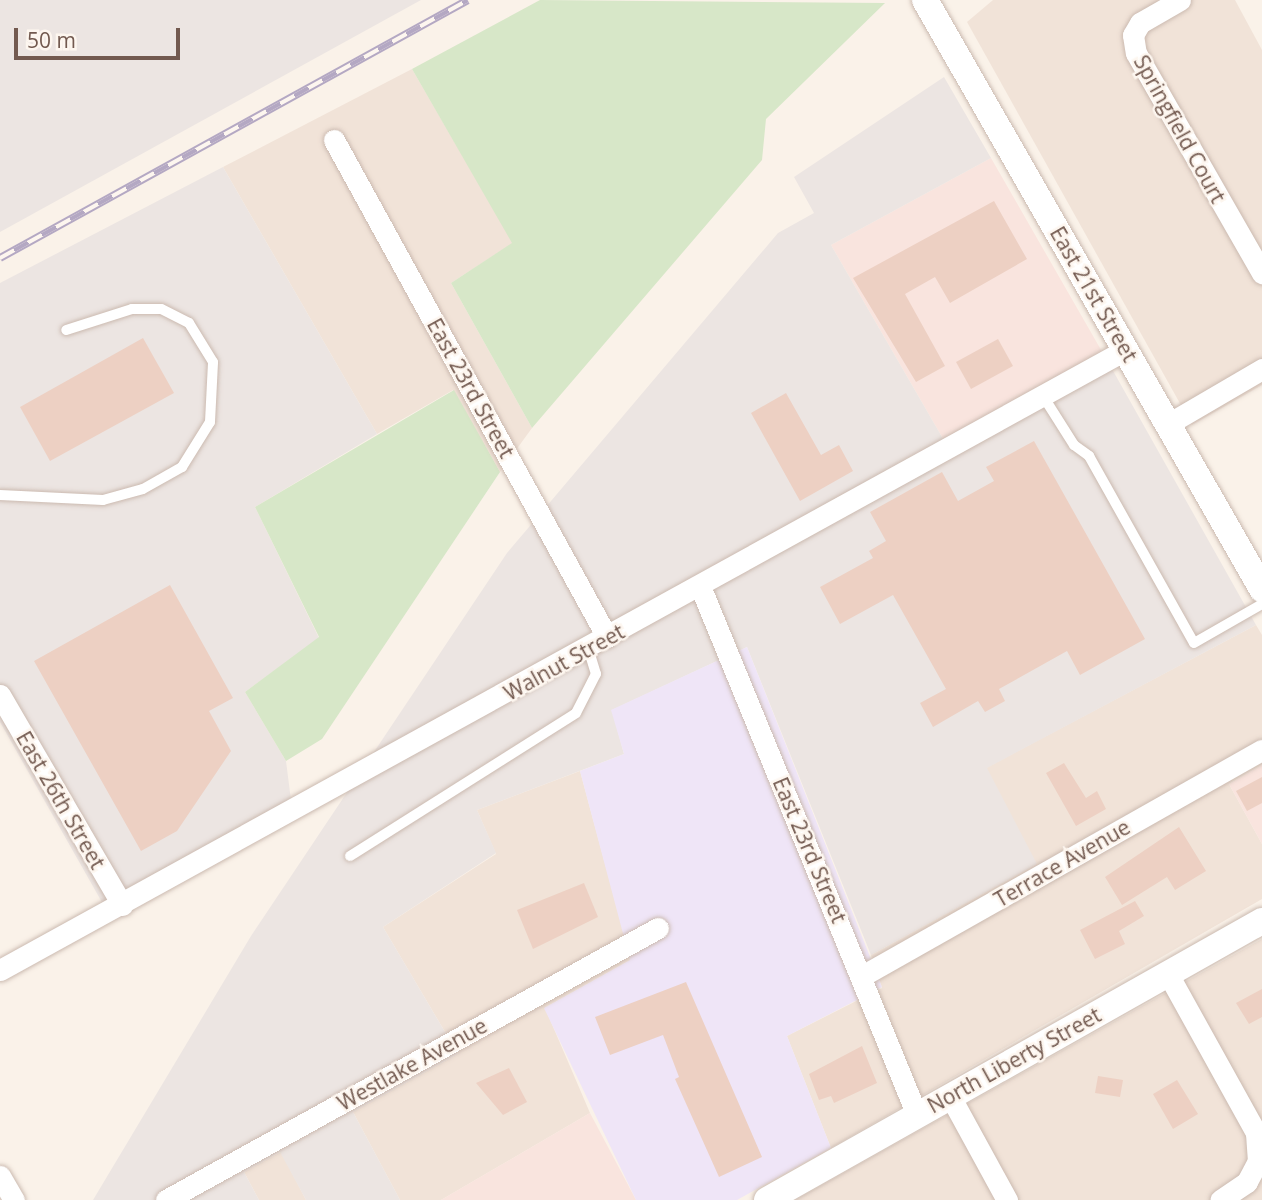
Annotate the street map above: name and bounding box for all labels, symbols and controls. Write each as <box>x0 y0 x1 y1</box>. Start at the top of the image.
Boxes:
scale bar <box>18 14 184 58</box>
text: 50 m <box>27 26 76 54</box>
street label: Springfield Court <box>1129 51 1231 207</box>
street label: East 21st Street <box>1045 222 1143 366</box>
street label: East 23rd Street <box>422 314 520 462</box>
street label: Walnut Street <box>499 619 629 705</box>
street label: East 26th Street <box>11 727 111 873</box>
street label: East 23rd Street <box>768 773 852 927</box>
street label: Terrace Avenue <box>990 814 1134 912</box>
street label: North Liberty Street <box>923 1002 1105 1118</box>
street label: Westlake Avenue <box>333 1012 491 1116</box>

